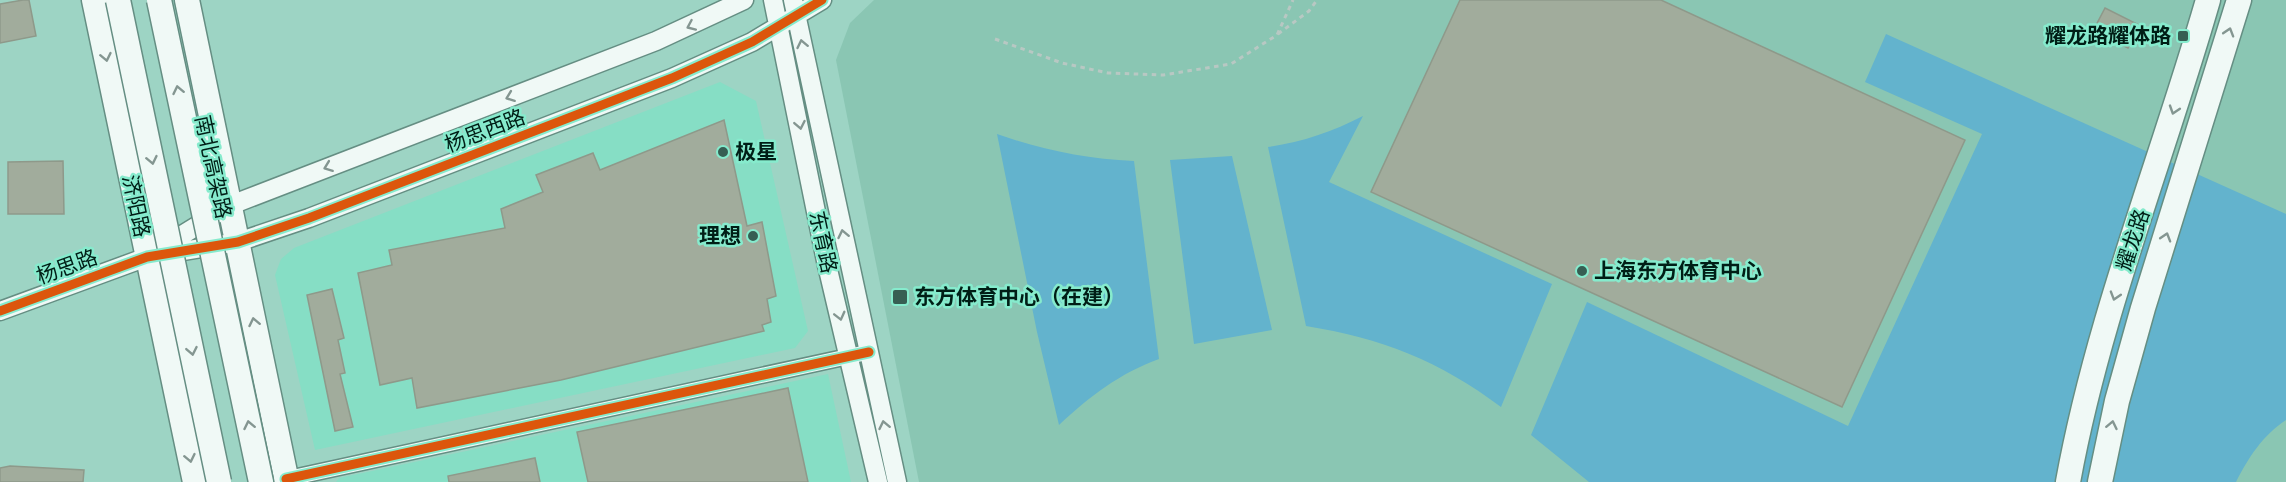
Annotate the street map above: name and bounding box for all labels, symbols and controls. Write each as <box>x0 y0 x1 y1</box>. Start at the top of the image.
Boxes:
one-way arrow <box>687 19 698 31</box>
place label: 耀龙路耀体路 <box>2045 23 2171 49</box>
one-way arrow <box>2222 27 2234 38</box>
marker: 耀龙路耀体路 <box>2176 29 2190 43</box>
one-way arrow <box>797 39 810 49</box>
one-way arrow <box>98 52 111 62</box>
one-way arrow <box>172 85 185 95</box>
one-way arrow <box>505 90 516 103</box>
street label: 杨思西路 <box>441 104 529 158</box>
one-way arrow <box>2169 104 2181 115</box>
street label: 南北高架路 <box>189 113 237 221</box>
one-way arrow <box>793 120 806 130</box>
place label: 极星 <box>735 139 777 165</box>
marker: 极星 <box>716 145 730 159</box>
one-way arrow <box>145 155 158 165</box>
one-way arrow <box>323 160 334 173</box>
street label: 济阳路 <box>117 172 155 240</box>
street label: 耀龙路 <box>2111 206 2155 274</box>
street label: 东育路 <box>804 208 842 276</box>
place label: 理想 <box>699 223 741 249</box>
marker: 理想 <box>746 229 760 243</box>
one-way arrow <box>838 229 851 239</box>
one-way arrow <box>2159 232 2171 243</box>
street label: 杨思路 <box>33 244 101 290</box>
place label: 上海东方体育中心 <box>1594 258 1762 284</box>
marker: 上海东方体育中心 <box>1575 264 1589 278</box>
place label: 东方体育中心（在建） <box>914 284 1124 310</box>
marker: 东方体育中心（在建） <box>891 288 909 306</box>
one-way arrow <box>2110 290 2122 301</box>
one-way arrow <box>833 310 846 320</box>
one-way arrow <box>248 317 261 327</box>
one-way arrow <box>184 345 197 355</box>
one-way arrow <box>243 420 256 430</box>
one-way arrow <box>879 420 892 430</box>
one-way arrow <box>2105 420 2118 430</box>
one-way arrow <box>182 453 195 463</box>

